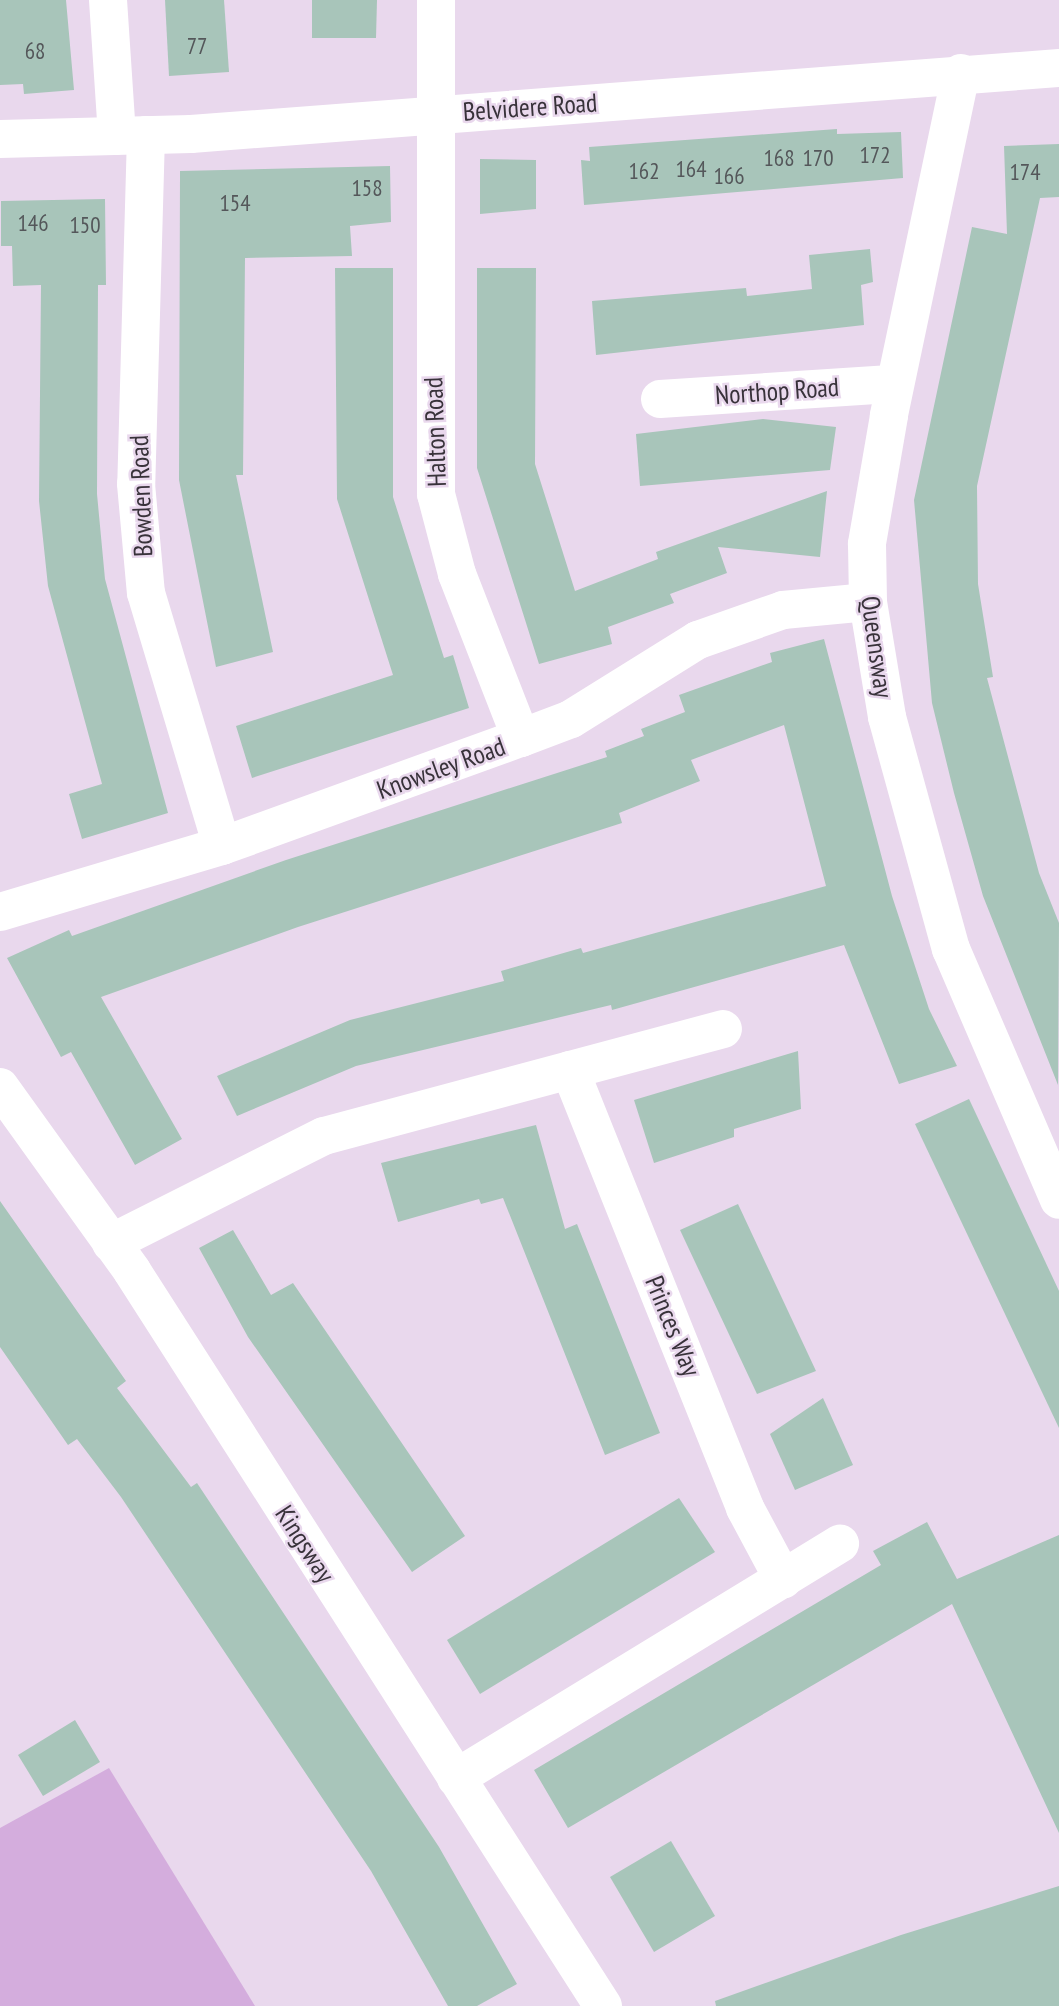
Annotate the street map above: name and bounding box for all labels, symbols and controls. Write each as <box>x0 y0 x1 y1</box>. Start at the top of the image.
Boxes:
house number: 77 <box>187 32 207 60</box>
house number: 68 <box>25 37 45 65</box>
street label: Belvidere Road <box>462 87 598 127</box>
house number: 172 <box>859 141 891 169</box>
house number: 168 <box>763 144 795 172</box>
house number: 170 <box>802 144 834 172</box>
house number: 164 <box>675 155 707 183</box>
house number: 162 <box>628 157 660 185</box>
house number: 174 <box>1009 158 1041 186</box>
house number: 166 <box>713 162 745 190</box>
house number: 158 <box>351 174 383 202</box>
house number: 154 <box>219 189 251 217</box>
house number: 146 <box>17 209 49 237</box>
house number: 150 <box>69 211 101 239</box>
street label: Northop Road <box>714 371 840 411</box>
street label: Halton Road <box>417 377 453 487</box>
street label: Bowden Road <box>123 435 159 557</box>
street label: Queensway <box>854 594 900 700</box>
street label: Knowsley Road <box>372 730 510 806</box>
street label: Princes Way <box>639 1271 707 1381</box>
street label: Kingsway <box>269 1500 341 1588</box>

